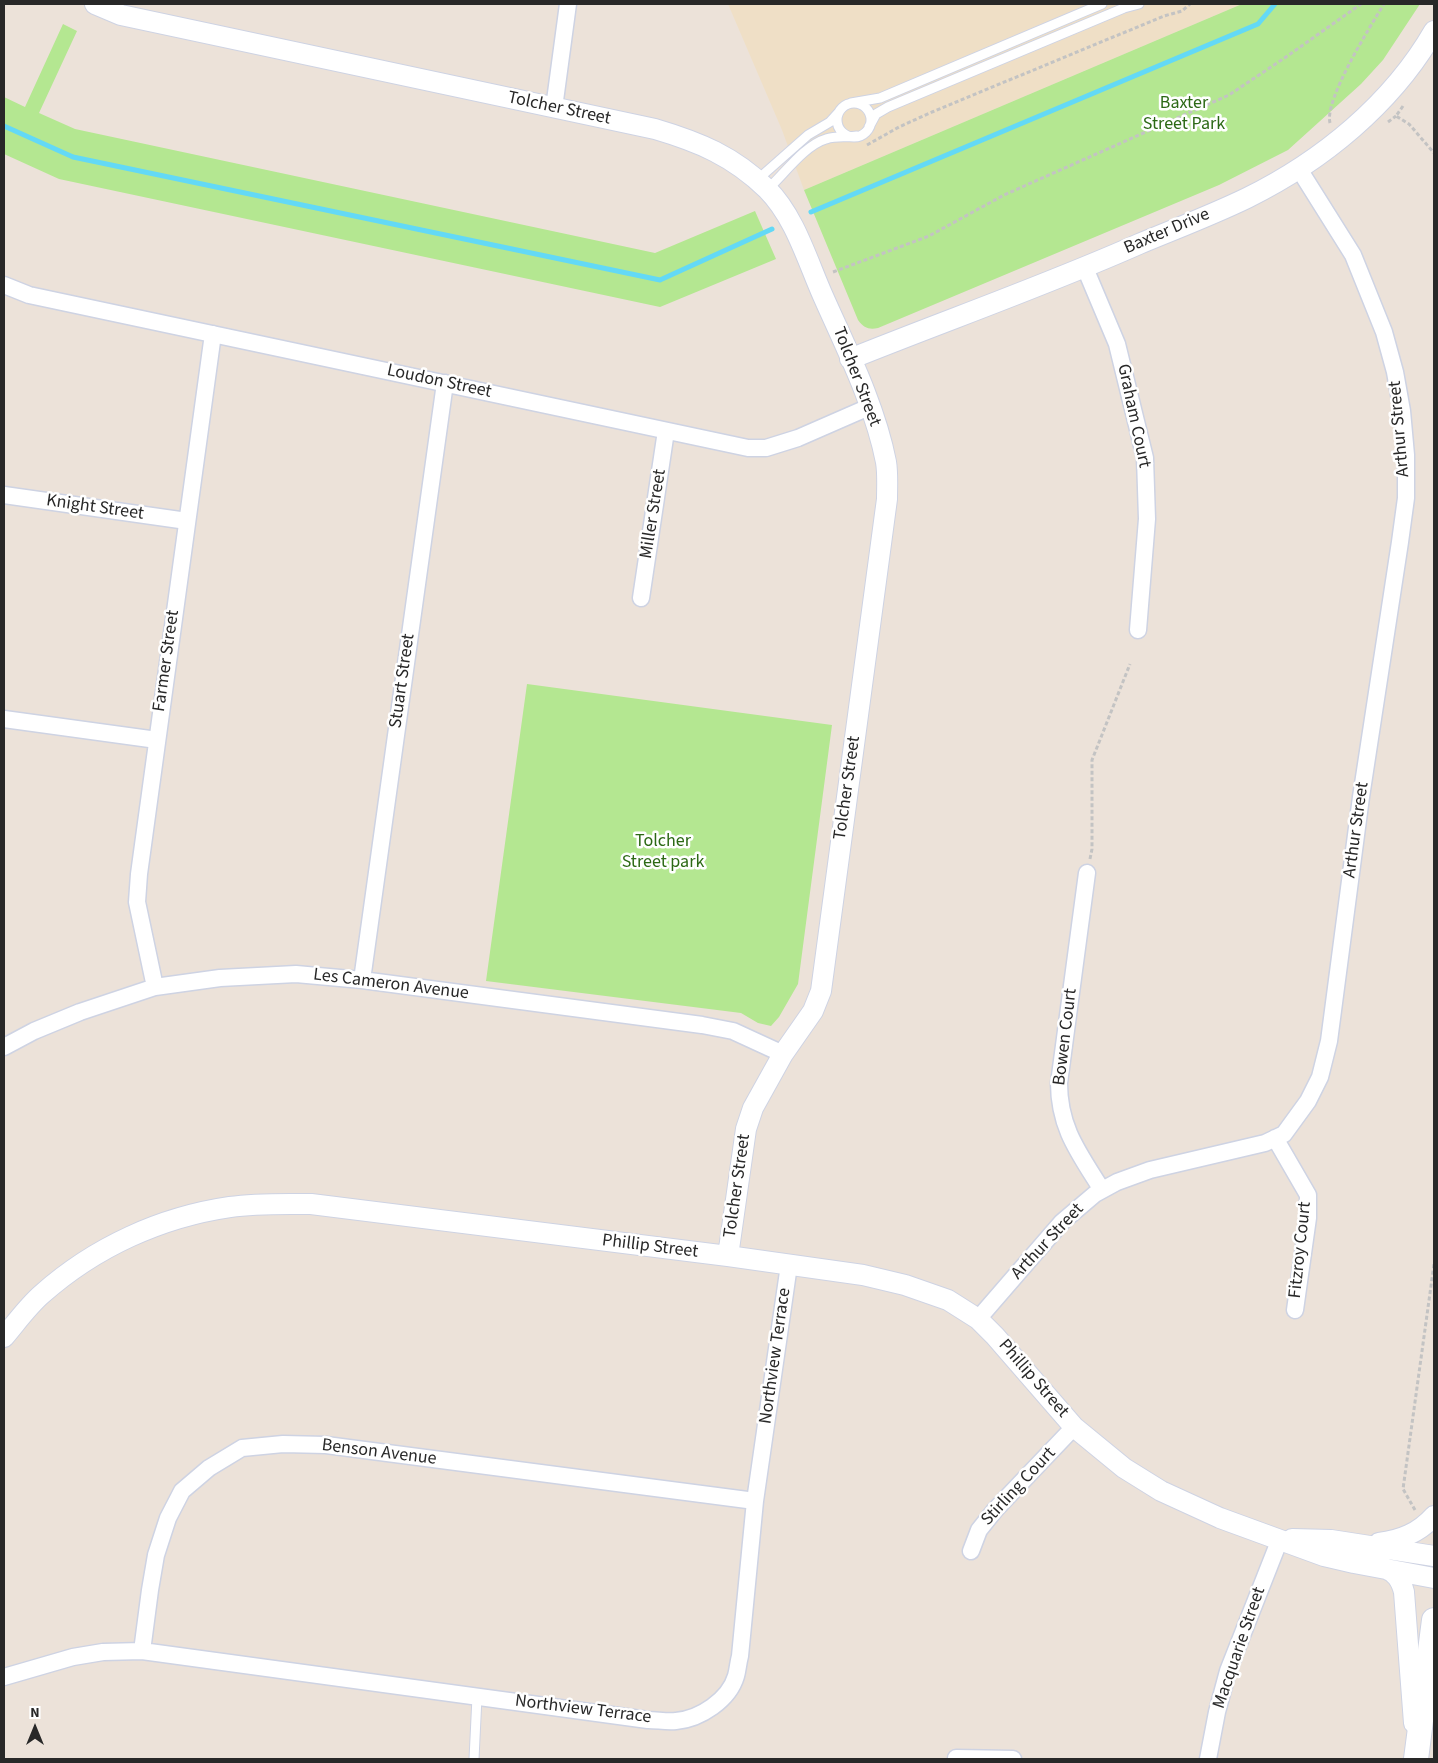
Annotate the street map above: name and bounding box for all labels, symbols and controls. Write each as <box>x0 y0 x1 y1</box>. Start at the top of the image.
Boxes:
street label: Tolcher Street <box>506 88 612 130</box>
park label: Baxter Street Park <box>1143 93 1225 136</box>
street label: Baxter Drive <box>1121 204 1213 260</box>
street label: Tolcher Street <box>827 324 885 430</box>
street label: Loudon Street <box>385 360 493 404</box>
street label: Graham Court <box>1111 362 1155 470</box>
street label: Arthur Street <box>1385 380 1415 478</box>
street label: Miller Street <box>636 468 672 560</box>
street label: Knight Street <box>45 490 145 526</box>
street label: Farmer Street <box>149 609 185 713</box>
street label: Stuart Street <box>386 632 420 730</box>
street label: Tolcher Street <box>830 735 866 841</box>
street label: Arthur Street <box>1340 781 1374 879</box>
park label: Tolcher Street park <box>622 831 704 874</box>
street label: Les Cameron Avenue <box>312 965 470 1005</box>
street label: Bowen Court <box>1049 987 1083 1087</box>
street label: Tolcher Street <box>720 1133 756 1239</box>
street label: Arthur Street <box>1007 1199 1089 1285</box>
street label: Fitzroy Court <box>1285 1201 1317 1299</box>
street label: Phillip Street <box>601 1230 699 1264</box>
street label: Northview Terrace <box>756 1287 796 1425</box>
street label: Phillip Street <box>993 1335 1073 1423</box>
street label: Benson Avenue <box>320 1435 438 1471</box>
street label: Stirling Court <box>977 1443 1061 1531</box>
street label: Macquarie Street <box>1209 1584 1271 1712</box>
street label: Northview Terrace <box>514 1691 652 1729</box>
north arrow <box>10 1703 60 1753</box>
text: N <box>30 1703 40 1723</box>

